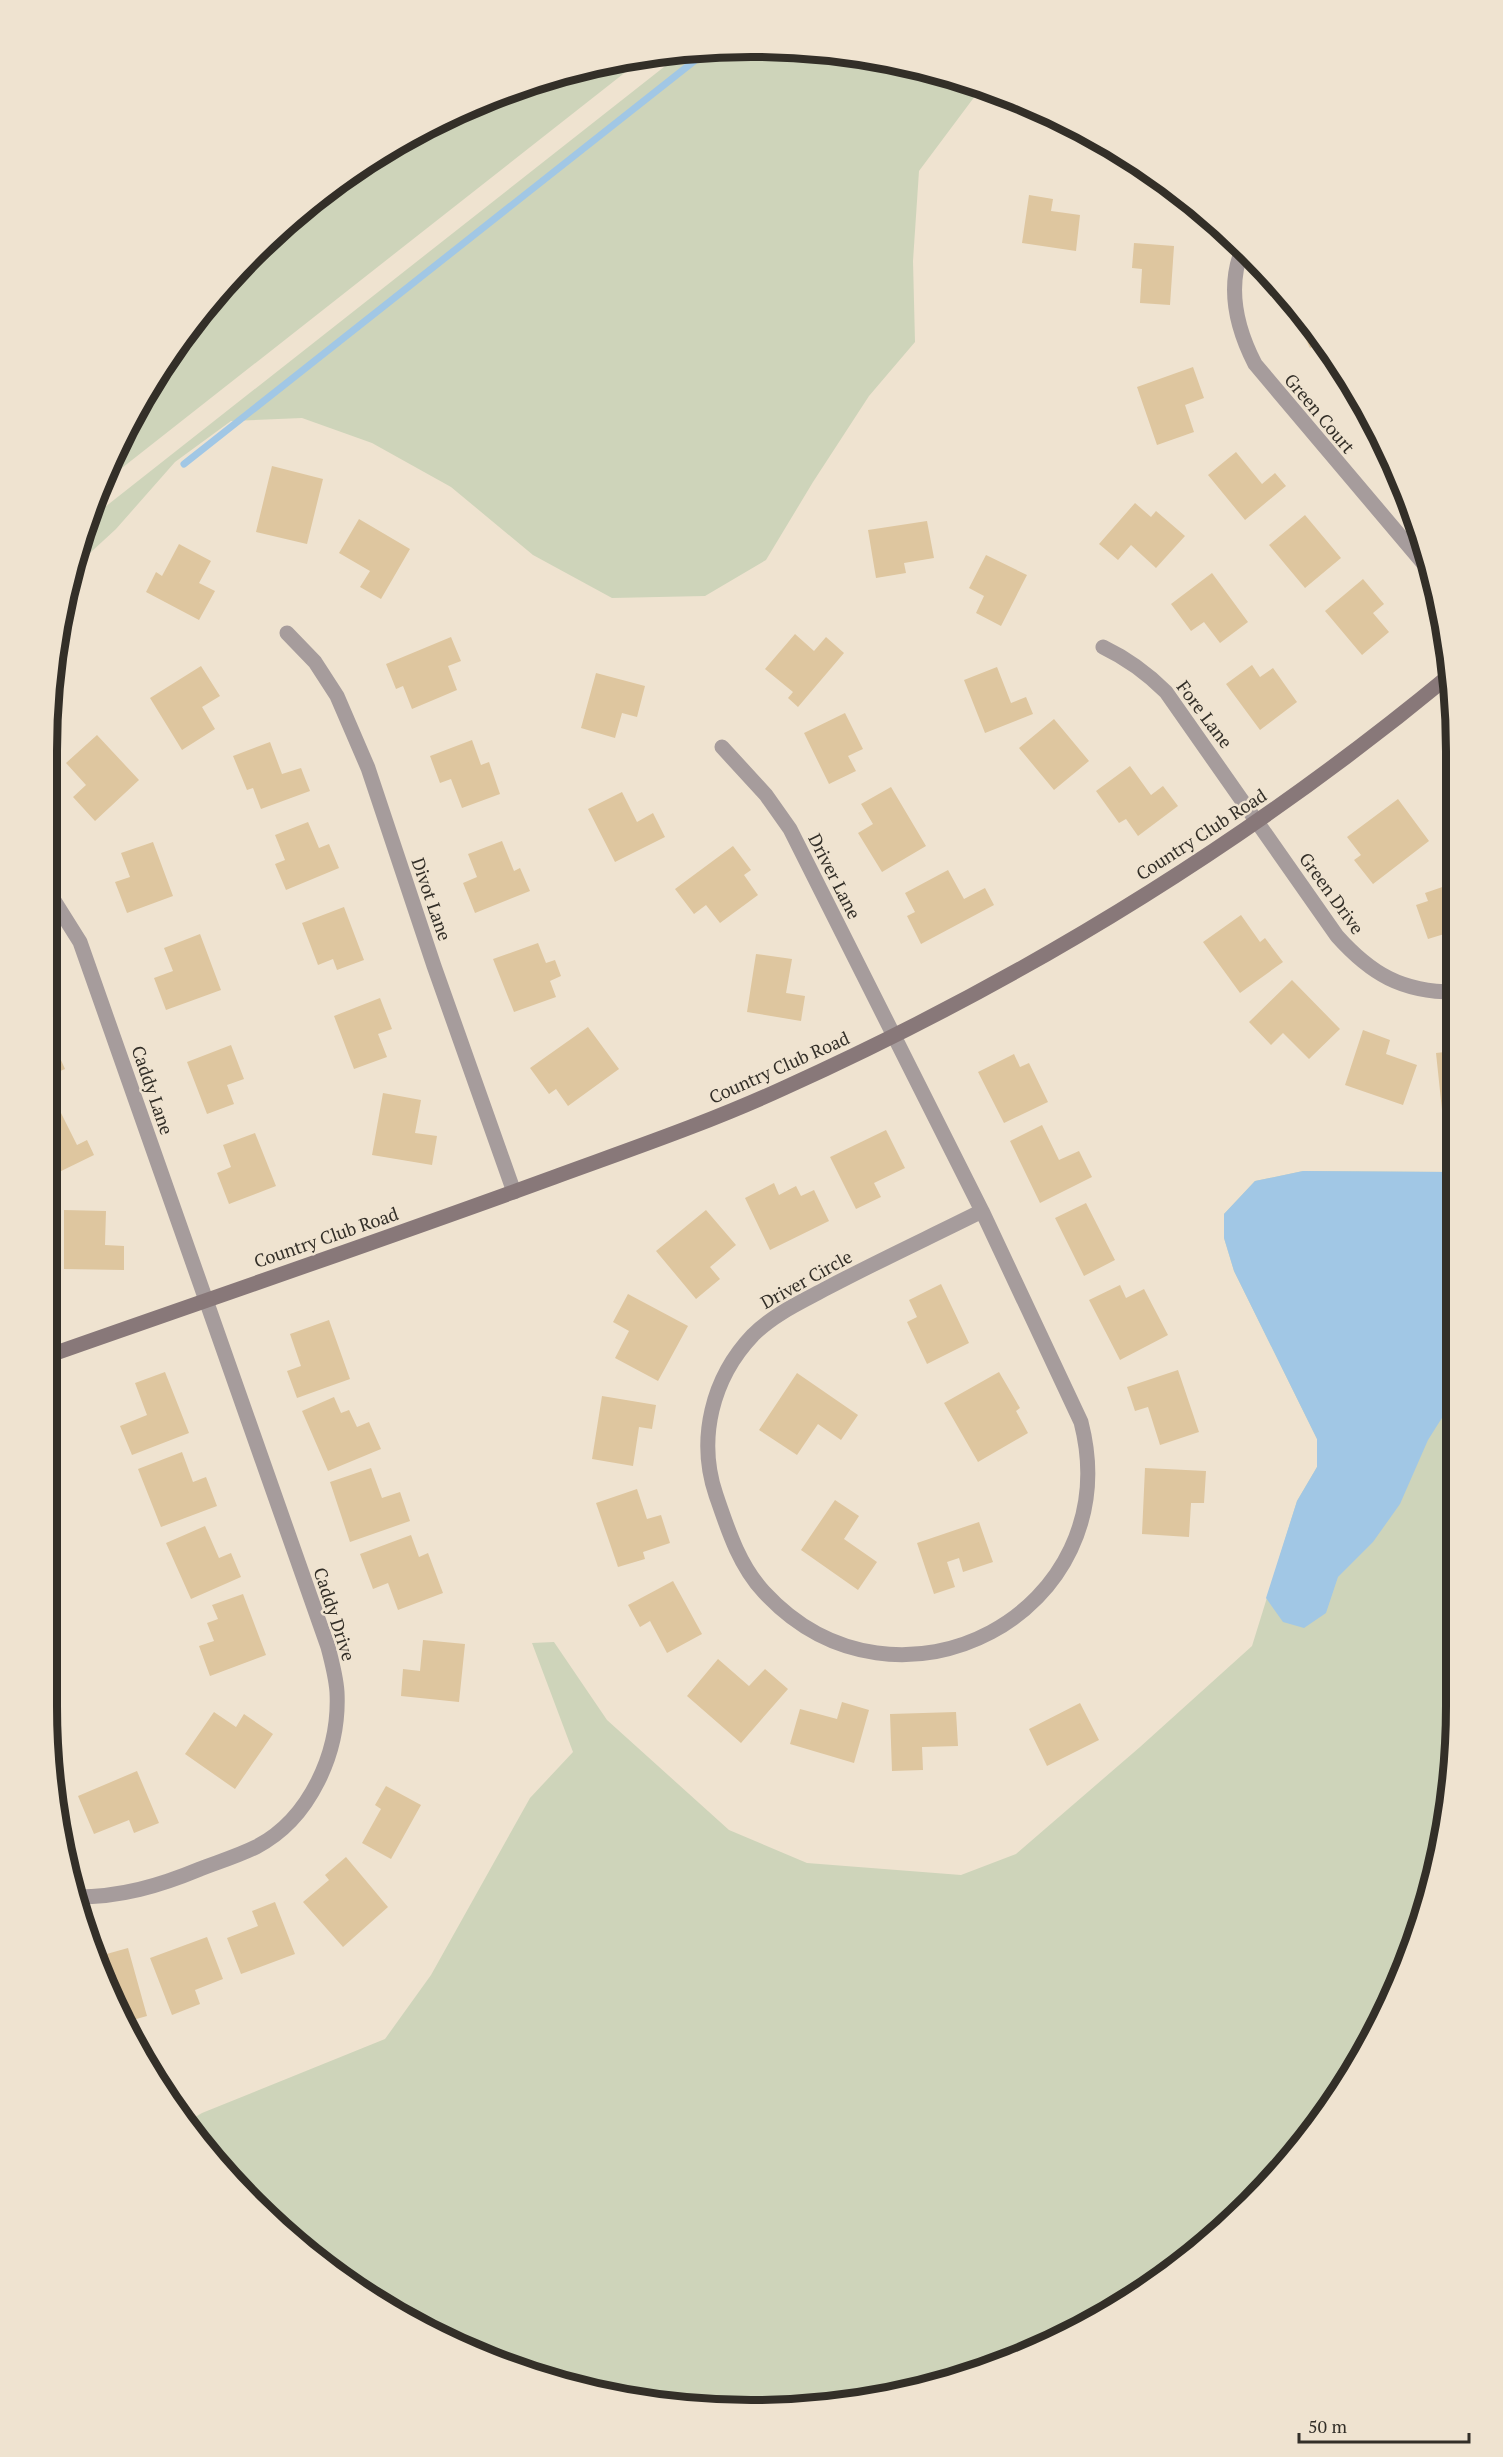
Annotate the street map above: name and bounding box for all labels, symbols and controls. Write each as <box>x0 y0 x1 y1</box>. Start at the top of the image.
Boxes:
street label: Green Court <box>1279 368 1361 458</box>
street label: Fore Lane <box>1172 675 1238 753</box>
street label: Country Club Road <box>1131 783 1271 885</box>
street label: Driver Lane <box>803 829 867 923</box>
street label: Green Drive <box>1294 847 1370 939</box>
street label: Divot Lane <box>407 854 457 944</box>
street label: Country Club Road <box>705 1025 853 1109</box>
street label: Caddy Lane <box>127 1042 179 1138</box>
street label: Country Club Road <box>251 1201 401 1273</box>
street label: Driver Circle <box>756 1244 856 1314</box>
street label: Caddy Drive <box>309 1564 361 1664</box>
scale bar <box>1299 2406 1468 2444</box>
text: 50 m <box>1308 2414 1348 2438</box>

